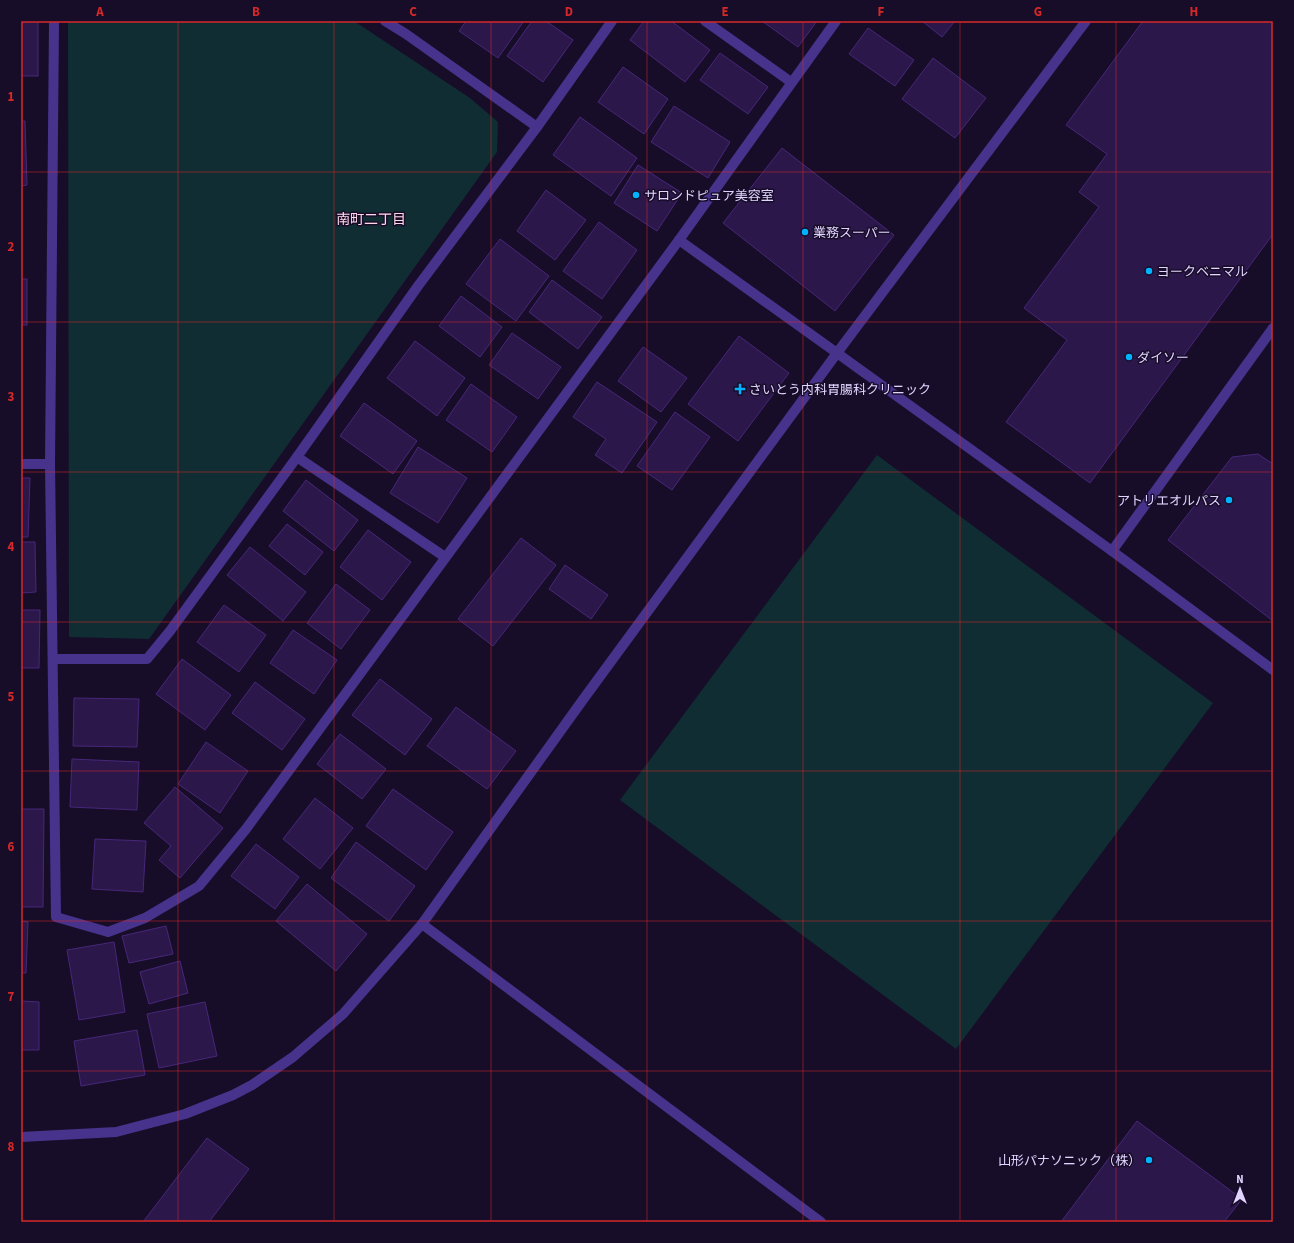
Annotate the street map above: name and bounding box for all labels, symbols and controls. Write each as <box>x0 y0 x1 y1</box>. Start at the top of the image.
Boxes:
text: A <box>95 3 104 21</box>
text: B <box>252 3 260 21</box>
text: C <box>409 3 417 21</box>
text: D <box>565 3 573 21</box>
text: E <box>721 3 729 21</box>
text: F <box>878 3 885 21</box>
text: G <box>1034 3 1042 21</box>
text: H <box>1190 3 1198 21</box>
text: 1 <box>8 88 15 106</box>
place label: サロンドピュア美容室 <box>644 187 774 205</box>
marker: サロンドピュア美容室 <box>631 190 641 200</box>
district label: 南町二丁目 <box>336 210 406 230</box>
place label: 業務スーパー <box>813 224 891 242</box>
marker: 業務スーパー <box>800 227 810 237</box>
text: 2 <box>8 238 15 256</box>
place label: ヨークベニマル <box>1157 263 1248 281</box>
marker: ヨークベニマル <box>1144 266 1154 276</box>
place label: ダイソー <box>1137 349 1189 367</box>
marker: ダイソー <box>1124 352 1134 362</box>
place label: さいとう内科胃腸科クリニック <box>749 381 931 399</box>
marker: さいとう内科胃腸科クリニック <box>734 383 746 395</box>
text: 3 <box>8 388 15 406</box>
place label: アトリエオルパス <box>1117 492 1221 510</box>
marker: アトリエオルパス <box>1224 495 1234 505</box>
text: 4 <box>8 538 15 556</box>
text: 5 <box>8 688 15 706</box>
text: 6 <box>8 838 15 856</box>
text: 7 <box>8 988 15 1006</box>
text: 8 <box>8 1138 15 1156</box>
place label: 山形パナソニック（株） <box>998 1152 1141 1170</box>
marker: 山形パナソニック（株） <box>1144 1155 1154 1165</box>
north arrow <box>1220 1169 1260 1209</box>
text: N <box>1236 1172 1244 1187</box>

